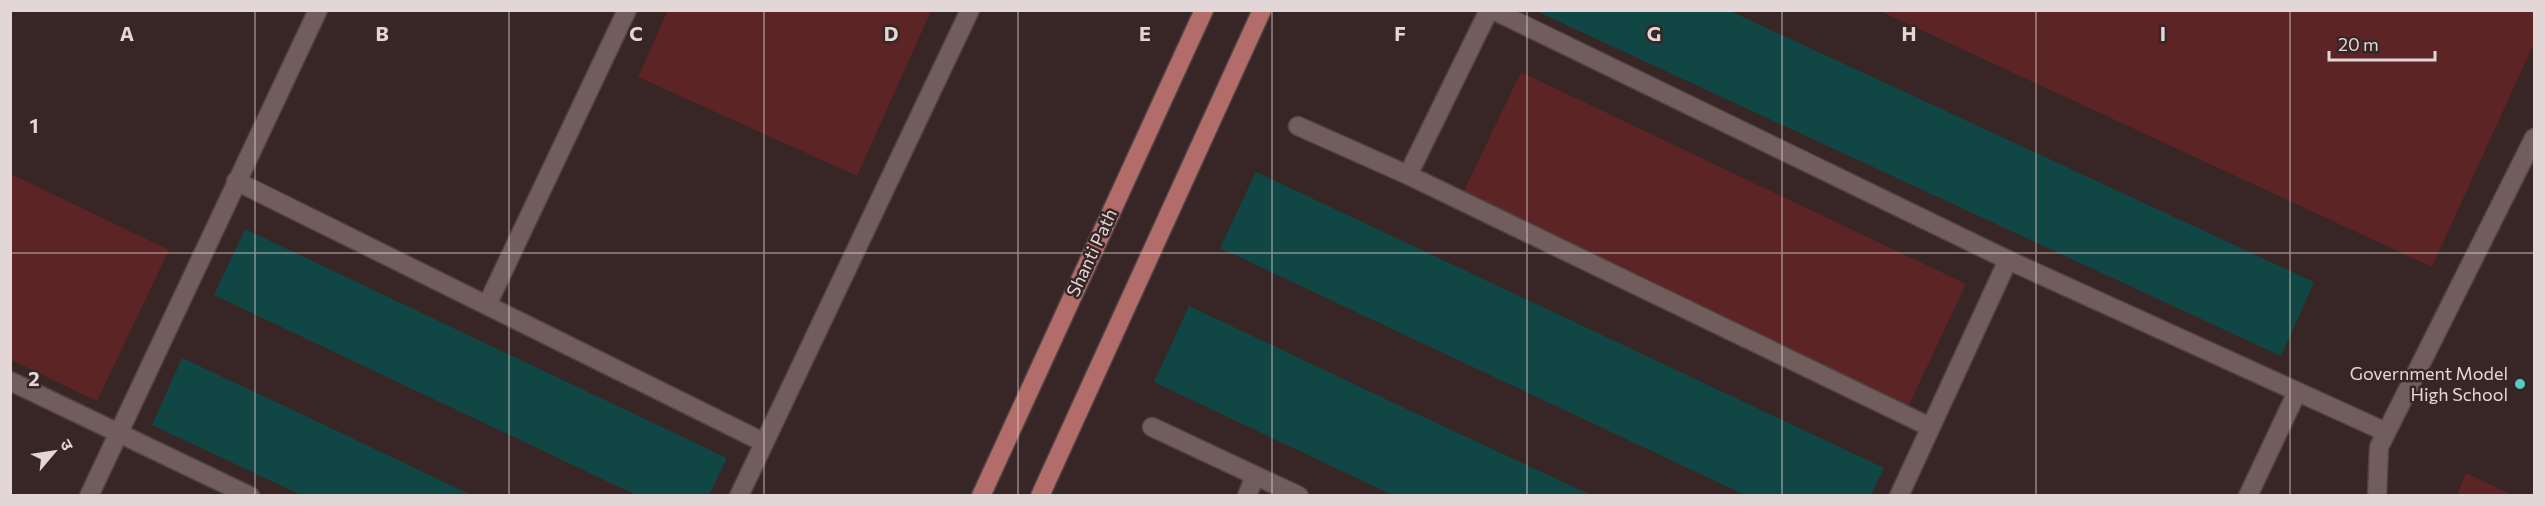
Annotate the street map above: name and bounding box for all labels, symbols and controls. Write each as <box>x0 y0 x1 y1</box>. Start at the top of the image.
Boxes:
text: A <box>120 21 134 45</box>
text: B <box>375 21 389 45</box>
text: C <box>629 21 643 45</box>
text: D <box>884 21 898 45</box>
text: E <box>1139 21 1151 45</box>
text: F <box>1394 21 1406 45</box>
text: G <box>1647 21 1661 45</box>
text: H <box>1902 21 1917 45</box>
text: I <box>2160 21 2166 45</box>
scale bar <box>2329 24 2436 62</box>
text: 20 m <box>2338 33 2379 55</box>
text: 1 <box>29 113 39 137</box>
street label: Shanti Path <box>1061 205 1121 300</box>
place label: Government Model High School <box>2350 362 2508 405</box>
text: 2 <box>28 366 40 390</box>
marker: Government Model High School <box>2513 377 2527 391</box>
north arrow <box>24 422 84 482</box>
text: उ <box>57 436 78 454</box>

